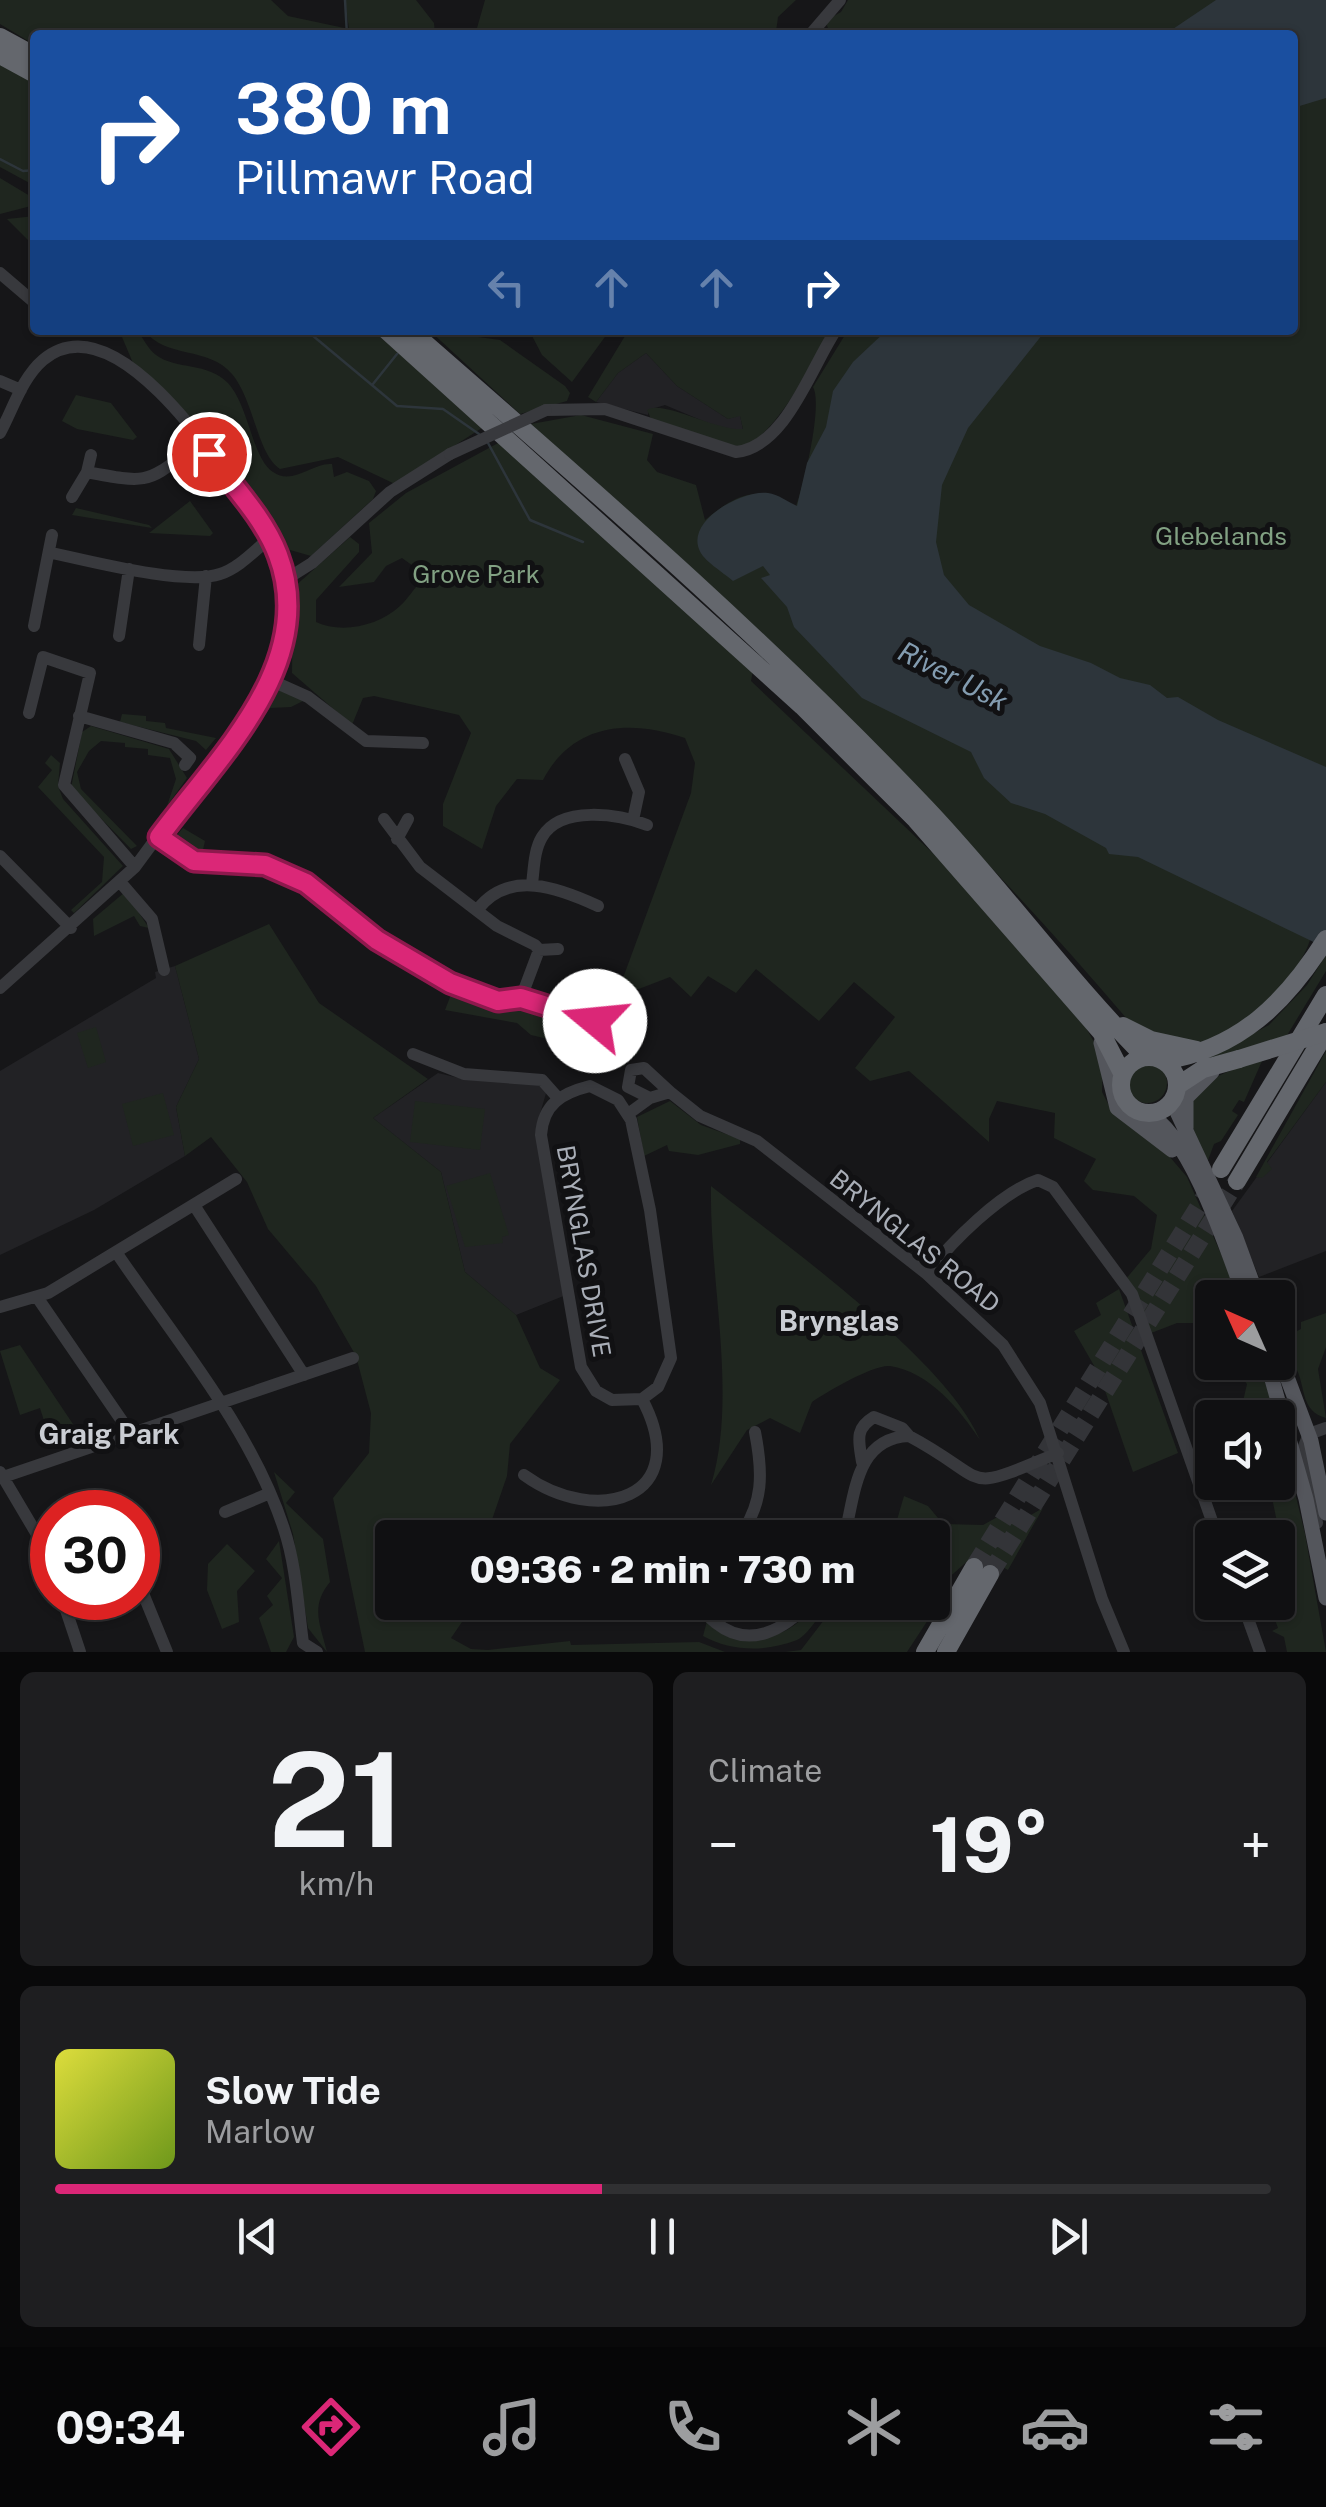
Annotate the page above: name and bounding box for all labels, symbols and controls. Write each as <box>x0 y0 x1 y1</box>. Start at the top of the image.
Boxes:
text: 380 m <box>235 67 452 150</box>
icon: right <box>70 70 200 200</box>
text: Pillmawr Road <box>235 151 535 204</box>
icon: left <box>479 260 534 315</box>
icon: ahead <box>584 260 639 315</box>
icon: ahead <box>689 260 744 315</box>
icon: right <box>794 260 849 315</box>
pin <box>167 412 252 497</box>
icon: arrive <box>182 427 237 482</box>
park label: Glebelands <box>1155 521 1287 551</box>
park label: Grove Park <box>412 559 540 589</box>
water label: River Usk <box>893 634 1014 717</box>
position arrow <box>543 969 647 1073</box>
street label: BRYNGLAS DRIVE <box>551 1143 617 1359</box>
street label: BRYNGLAS ROAD <box>824 1163 1006 1319</box>
north arrow <box>1195 1280 1295 1380</box>
map controls <box>1195 1280 1295 1620</box>
district label: Brynglas <box>779 1304 899 1337</box>
button: sound <box>1195 1400 1295 1500</box>
district label: Graig Park <box>38 1417 180 1450</box>
speed limit sign: 30 <box>30 1490 160 1620</box>
button: layers <box>1195 1520 1295 1620</box>
text: 09:36 · 2 min · 730 m <box>470 1547 855 1592</box>
text: 21 <box>267 1724 406 1876</box>
text: Climate <box>708 1752 822 1789</box>
text: 19° <box>930 1801 1049 1889</box>
text: − <box>708 1813 739 1877</box>
text: + <box>1241 1813 1271 1877</box>
text: km/h <box>299 1865 374 1902</box>
text: Slow Tide <box>205 2068 381 2113</box>
text: Marlow <box>205 2113 315 2150</box>
icon: previous <box>230 2209 285 2264</box>
icon: pause <box>635 2209 690 2264</box>
icon: next <box>1041 2209 1096 2264</box>
icon: directions <box>296 2392 366 2462</box>
icon: music <box>477 2392 547 2462</box>
icon: phone <box>658 2392 728 2462</box>
icon: climate <box>839 2392 909 2462</box>
icon: car <box>1020 2392 1090 2462</box>
icon: filters <box>1201 2392 1271 2462</box>
text: 09:34 <box>55 2401 185 2454</box>

